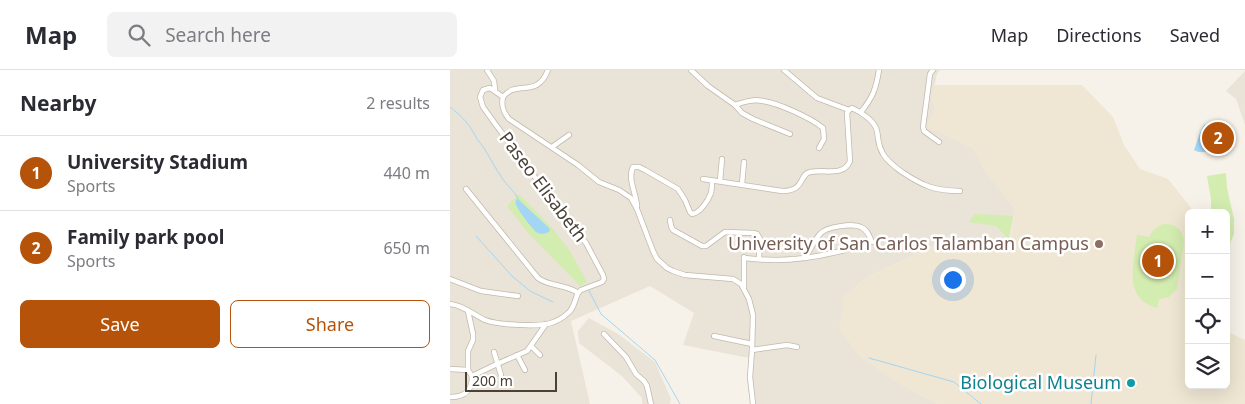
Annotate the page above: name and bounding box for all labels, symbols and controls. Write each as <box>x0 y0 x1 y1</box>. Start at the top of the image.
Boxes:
search box <box>107 12 457 57</box>
text: Map <box>25 18 77 51</box>
icon: search <box>125 21 153 49</box>
text: Search here <box>165 22 271 48</box>
text: Map <box>991 23 1028 47</box>
text: Directions <box>1056 23 1142 47</box>
text: Saved <box>1170 23 1220 47</box>
text: Nearby <box>20 89 96 117</box>
text: 2 results <box>366 92 430 114</box>
pin: 2 <box>1202 119 1234 157</box>
street label: Paseo Elisabeth <box>494 126 593 246</box>
text: University Stadium <box>67 149 248 175</box>
text: 1 <box>31 162 41 184</box>
text: 440 m <box>383 162 430 184</box>
text: Sports <box>67 175 115 197</box>
map controls <box>1185 209 1230 389</box>
button: + <box>1185 209 1230 254</box>
text: Family park pool <box>67 224 225 250</box>
place label: University of San Carlos Talamban Campus <box>728 231 1089 255</box>
text: 2 <box>31 237 41 259</box>
text: 650 m <box>383 237 430 259</box>
marker: University of San Carlos Talamban Campus <box>1093 238 1105 250</box>
pin: 1 <box>1142 242 1174 280</box>
text: Sports <box>67 250 115 272</box>
button: − <box>1185 254 1230 299</box>
your location <box>940 267 966 293</box>
button: locate <box>1185 299 1230 344</box>
button: Save <box>20 300 220 348</box>
button: Share <box>230 300 430 348</box>
button: layers <box>1185 344 1230 389</box>
scale bar <box>465 369 558 392</box>
place label: Biological Museum <box>960 370 1121 394</box>
text: 200 m <box>472 371 513 390</box>
marker: Biological Museum <box>1125 377 1137 389</box>

